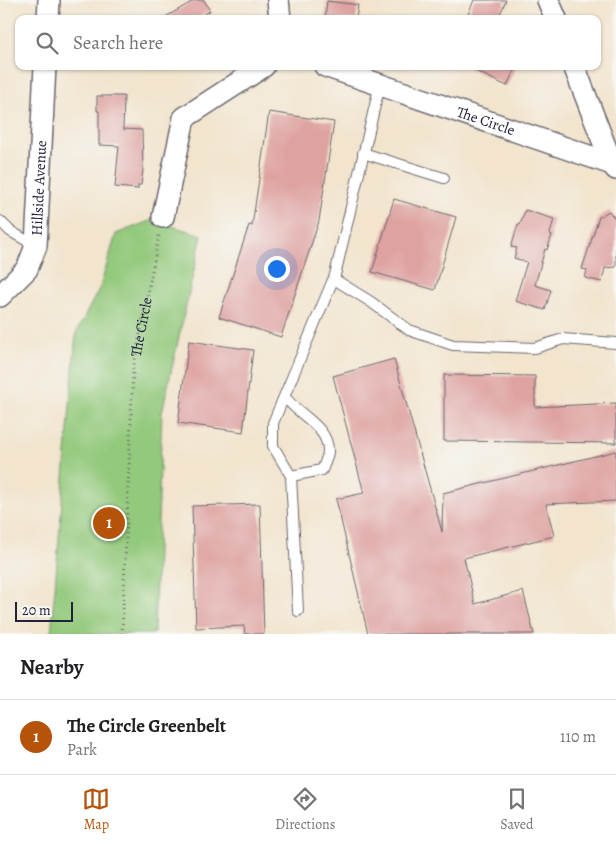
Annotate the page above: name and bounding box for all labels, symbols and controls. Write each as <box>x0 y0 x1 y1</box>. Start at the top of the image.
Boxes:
search box <box>15 15 601 70</box>
icon: search <box>33 29 61 57</box>
text: Search here <box>73 30 163 56</box>
street label: The Circle <box>454 102 518 140</box>
street label: Hillside Avenue <box>27 139 51 236</box>
your location <box>264 256 290 282</box>
street label: The Circle <box>126 295 157 359</box>
pin: 1 <box>93 504 125 542</box>
scale bar <box>15 599 72 622</box>
text: 20 m <box>22 601 51 620</box>
text: Nearby <box>20 653 83 681</box>
text: The Circle Greenbelt <box>67 713 226 739</box>
text: 1 <box>33 726 39 748</box>
text: 110 m <box>560 726 596 748</box>
text: Park <box>67 739 97 761</box>
tab: Map <box>82 785 110 834</box>
tab: Directions <box>275 785 335 834</box>
tab: Saved <box>500 785 534 834</box>

